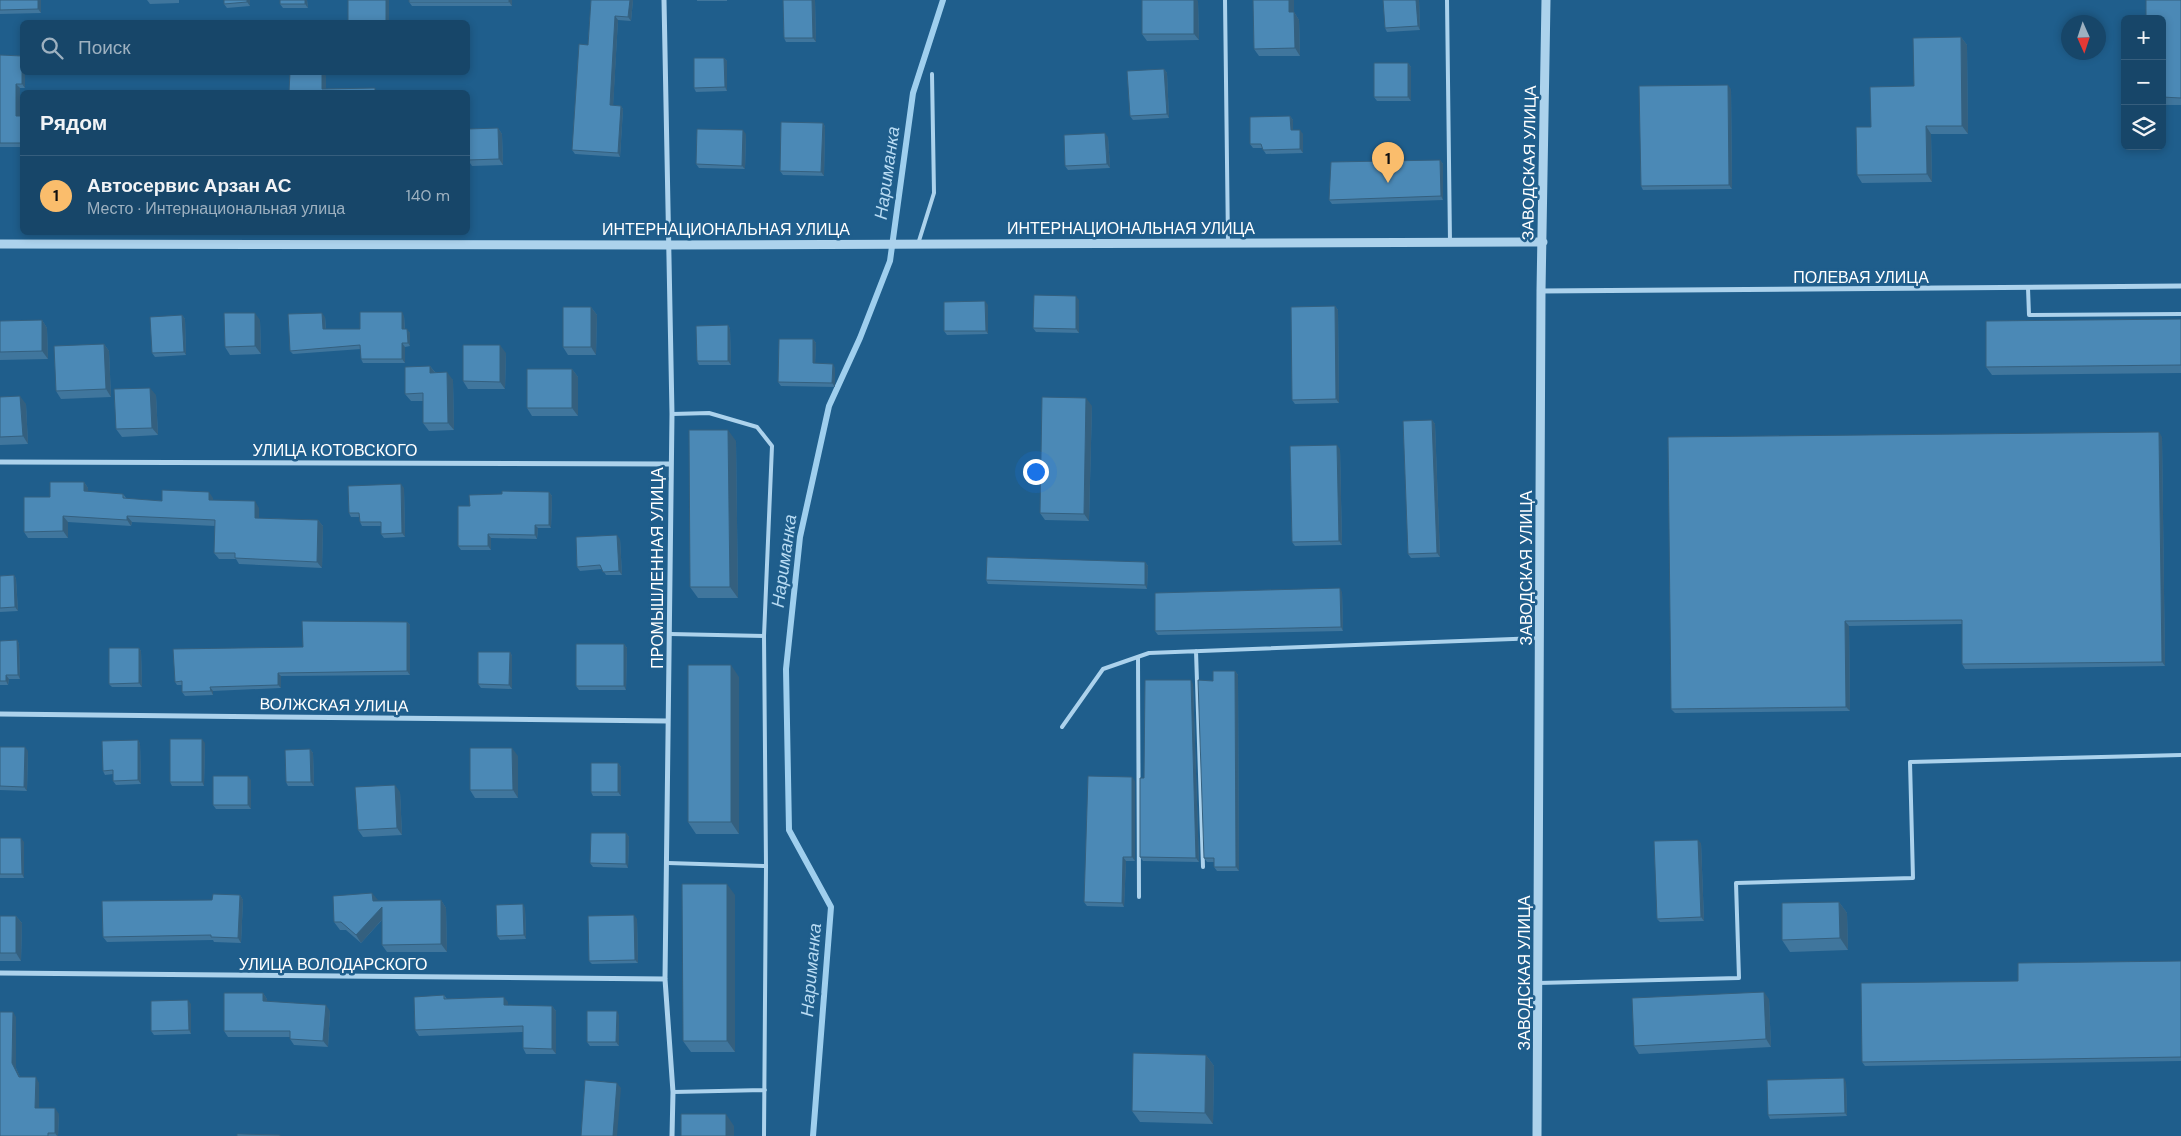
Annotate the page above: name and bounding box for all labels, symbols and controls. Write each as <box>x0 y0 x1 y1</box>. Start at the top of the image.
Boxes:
north arrow <box>2061 15 2106 60</box>
map controls <box>2121 15 2166 150</box>
button: + <box>2121 15 2166 60</box>
search box <box>20 20 470 75</box>
icon: search <box>38 34 66 62</box>
text: Поиск <box>78 35 131 60</box>
button: − <box>2121 60 2166 105</box>
street label: ЗАВОДСКАЯ УЛИЦА <box>1517 85 1541 241</box>
button: layers <box>2121 105 2166 150</box>
text: Рядом <box>40 109 107 137</box>
water label: Нариманка <box>869 125 905 221</box>
pin: 1 <box>1372 142 1404 183</box>
text: Автосервис Арзан АС <box>87 173 291 198</box>
text: 1 <box>53 185 59 206</box>
text: 140 m <box>406 185 450 206</box>
text: Место · Интернациональная улица <box>87 198 345 219</box>
street label: ИНТЕРНАЦИОНАЛЬНАЯ УЛИЦА <box>1007 218 1255 239</box>
street label: ИНТЕРНАЦИОНАЛЬНАЯ УЛИЦА <box>602 219 850 240</box>
street label: ПОЛЕВАЯ УЛИЦА <box>1793 267 1929 288</box>
street label: УЛИЦА КОТОВСКОГО <box>253 440 417 461</box>
your location <box>1023 459 1049 485</box>
street label: ПРОМЫШЛЕННАЯ УЛИЦА <box>647 467 668 669</box>
street label: ЗАВОДСКАЯ УЛИЦА <box>1516 490 1537 645</box>
water label: Нариманка <box>766 513 802 609</box>
street label: ВОЛЖСКАЯ УЛИЦА <box>259 693 409 717</box>
street label: ЗАВОДСКАЯ УЛИЦА <box>1514 895 1535 1050</box>
water label: Нариманка <box>795 922 827 1018</box>
street label: УЛИЦА ВОЛОДАРСКОГО <box>239 954 427 975</box>

